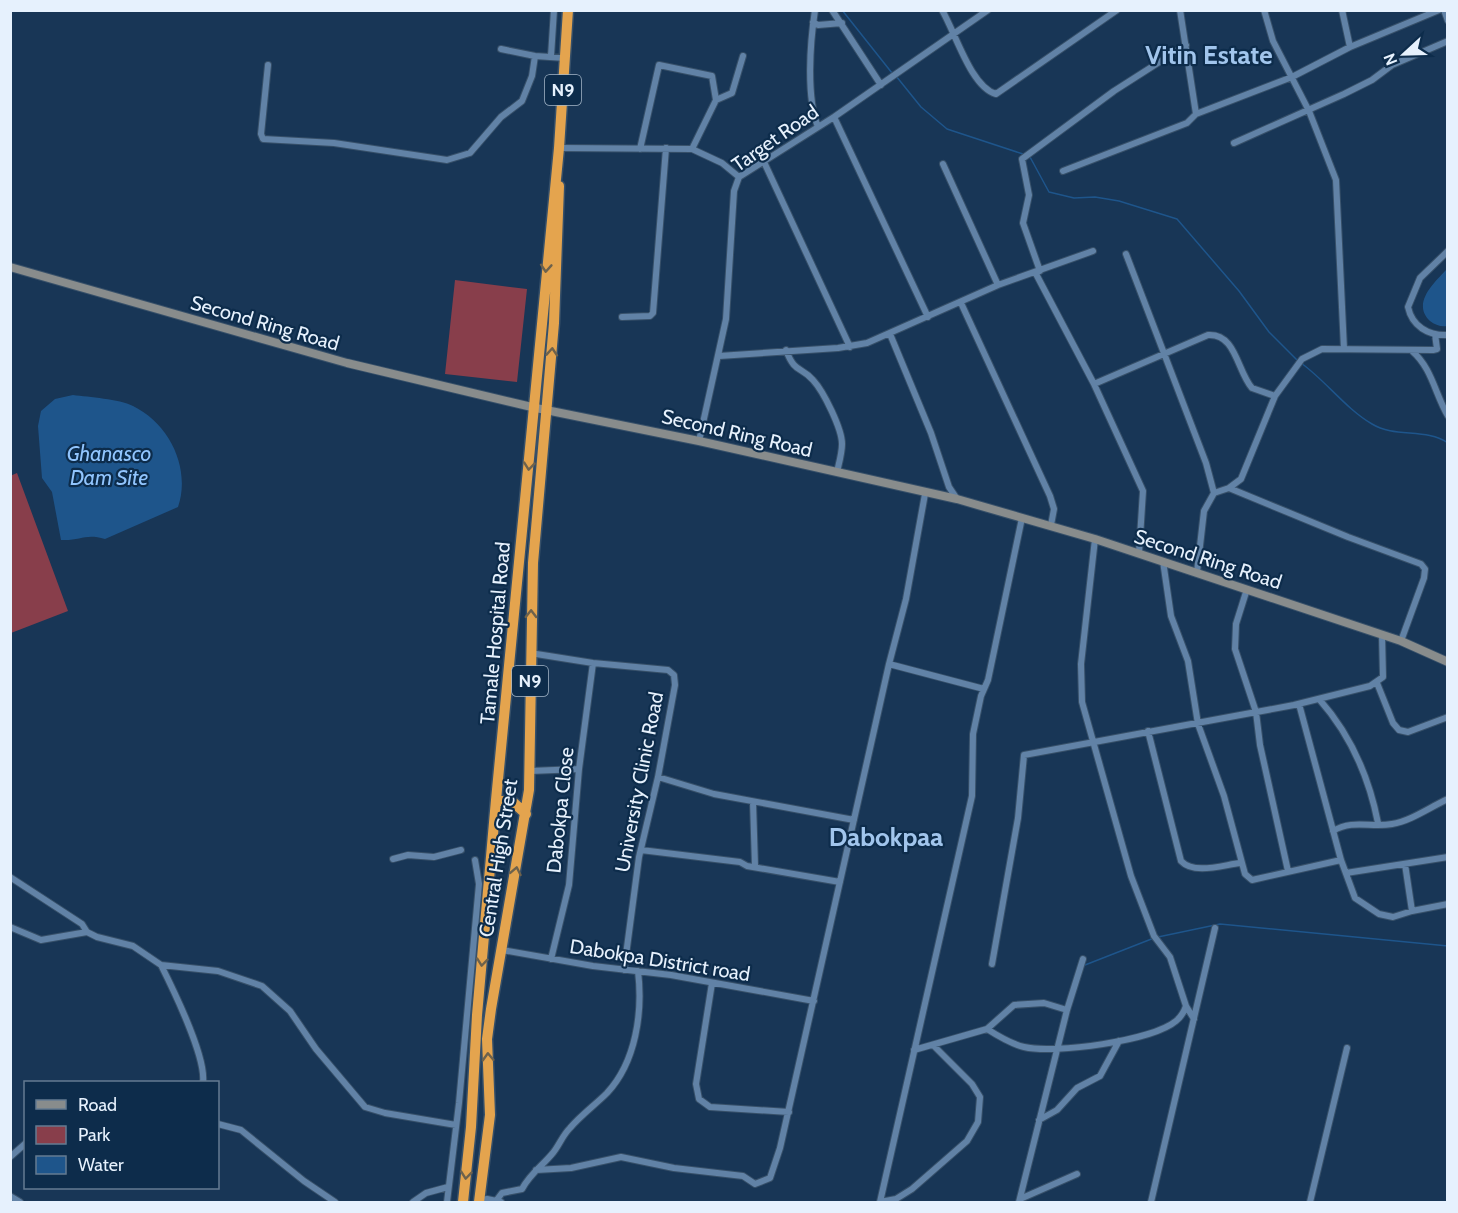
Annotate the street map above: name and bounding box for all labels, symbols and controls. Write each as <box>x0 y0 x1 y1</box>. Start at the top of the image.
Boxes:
north arrow <box>1374 24 1434 84</box>
district label: Vitin Estate <box>1145 39 1273 71</box>
text: N <box>1380 51 1401 68</box>
road number: N9 <box>545 75 581 105</box>
street label: Target Road <box>727 99 823 177</box>
one-way arrow <box>540 264 553 273</box>
street label: Second Ring Road <box>188 290 342 356</box>
one-way arrow <box>546 348 559 357</box>
street label: Second Ring Road <box>659 404 815 462</box>
water label: Ghanasco Dam Site <box>67 441 151 490</box>
one-way arrow <box>524 462 536 471</box>
street label: Second Ring Road <box>1131 524 1285 594</box>
street label: Tamale Hospital Road <box>475 541 515 725</box>
one-way arrow <box>525 610 537 619</box>
road number: N9 <box>512 666 548 696</box>
street label: University Clinic Road <box>610 690 668 874</box>
street label: Dabokpa Close <box>541 746 579 874</box>
street label: Central High Street <box>474 777 522 939</box>
district label: Dabokpaa <box>829 821 943 853</box>
one-way arrow <box>509 867 522 877</box>
street label: Dabokpa District road <box>568 934 752 986</box>
one-way arrow <box>476 958 489 967</box>
one-way arrow <box>482 1052 494 1061</box>
legend <box>24 1081 219 1189</box>
text: Road <box>78 1094 117 1116</box>
text: Park <box>78 1124 111 1146</box>
text: Water <box>78 1154 124 1176</box>
one-way arrow <box>460 1171 473 1180</box>

